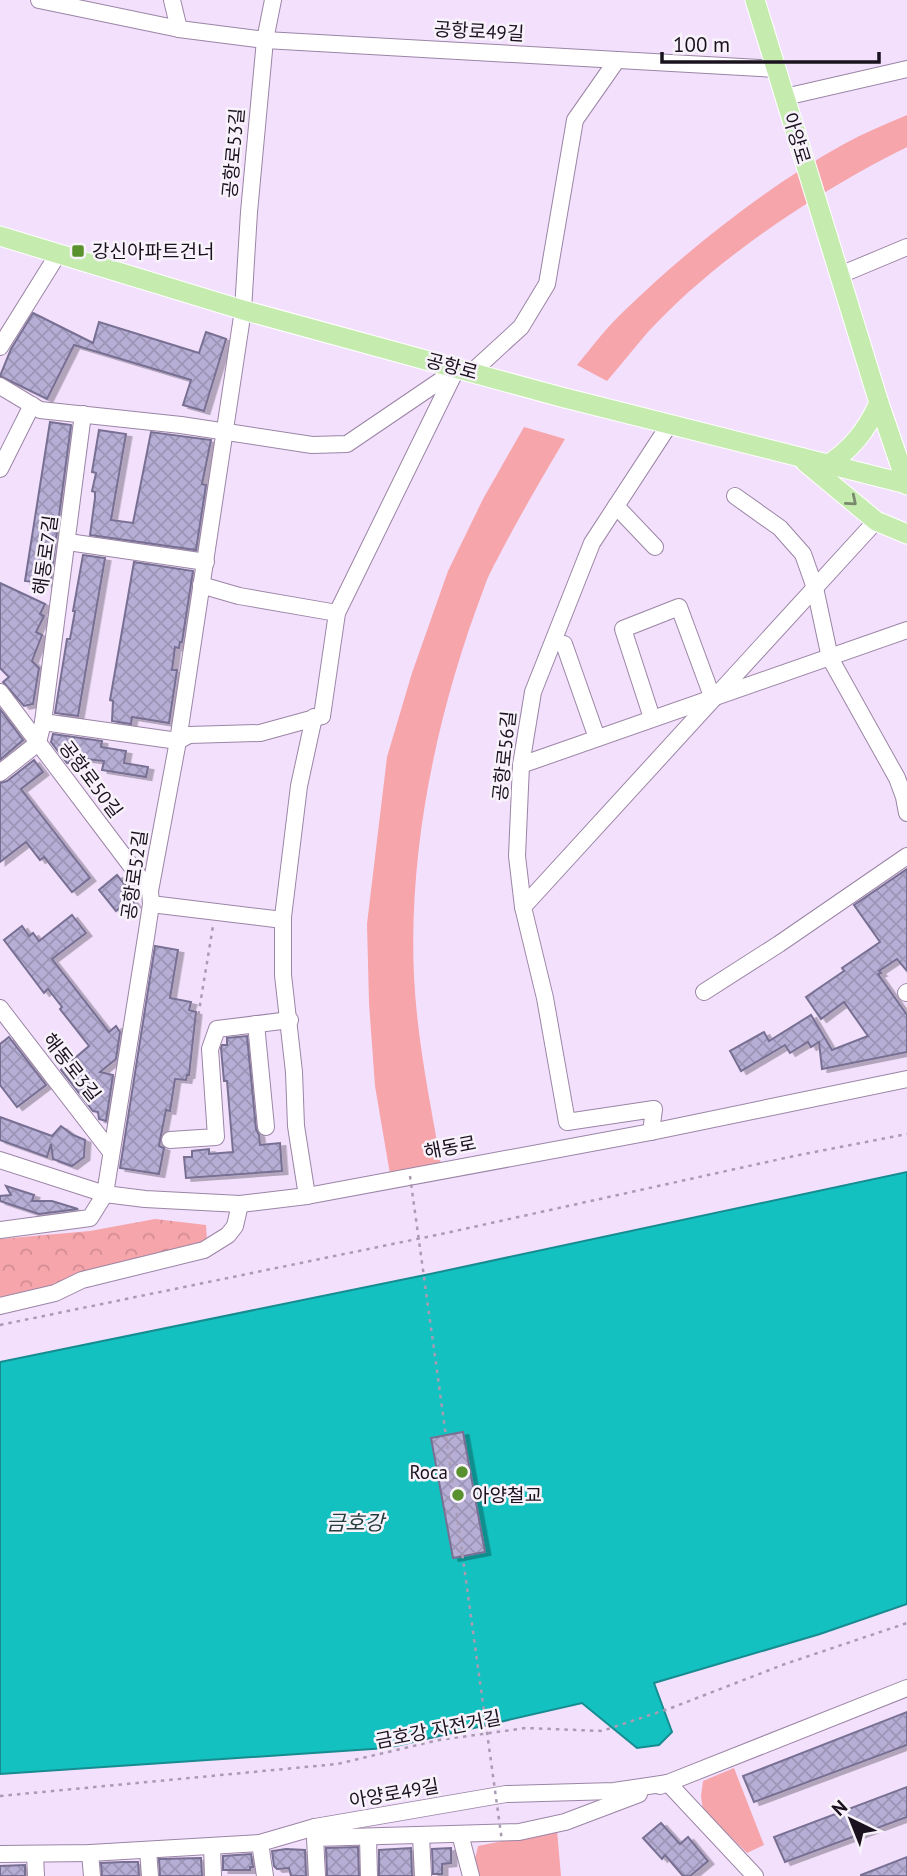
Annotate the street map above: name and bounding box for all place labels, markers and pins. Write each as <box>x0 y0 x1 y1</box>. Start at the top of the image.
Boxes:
place label: 강신아파트건너 <box>92 239 214 263</box>
marker: 강신아파트건너 <box>70 243 86 259</box>
place label: Roca <box>409 1460 448 1484</box>
marker: Roca <box>454 1464 470 1480</box>
place label: 아양철교 <box>472 1483 542 1507</box>
marker: 아양철교 <box>450 1487 466 1503</box>

